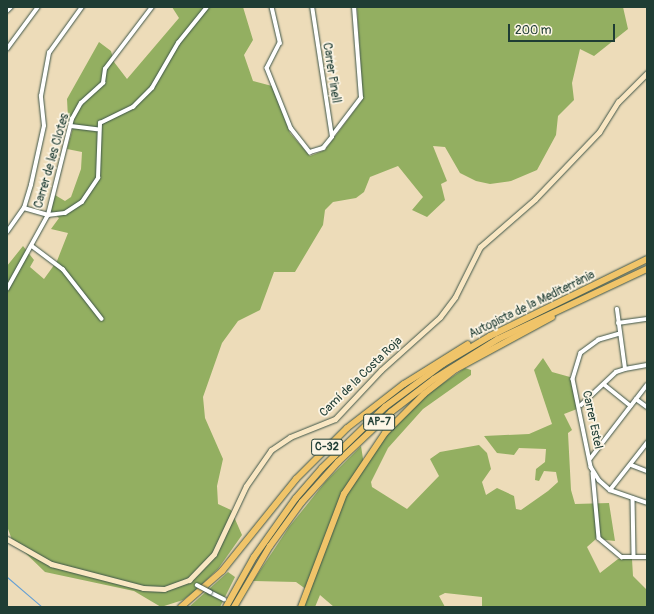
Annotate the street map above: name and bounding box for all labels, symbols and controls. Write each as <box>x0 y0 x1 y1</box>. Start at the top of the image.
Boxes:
scale bar <box>510 16 617 42</box>
text: 200 m <box>515 23 551 38</box>
street label: Carrer Pinell <box>319 42 343 104</box>
street label: Carrer de les Clotes <box>32 112 72 210</box>
street label: Autopista de la Mediterrània <box>467 268 597 342</box>
street label: Camí de la Costa Roja <box>317 334 405 420</box>
street label: Carrer Estel <box>579 389 605 451</box>
road number: AP-7 <box>363 413 395 431</box>
road number: C-32 <box>311 438 343 456</box>

